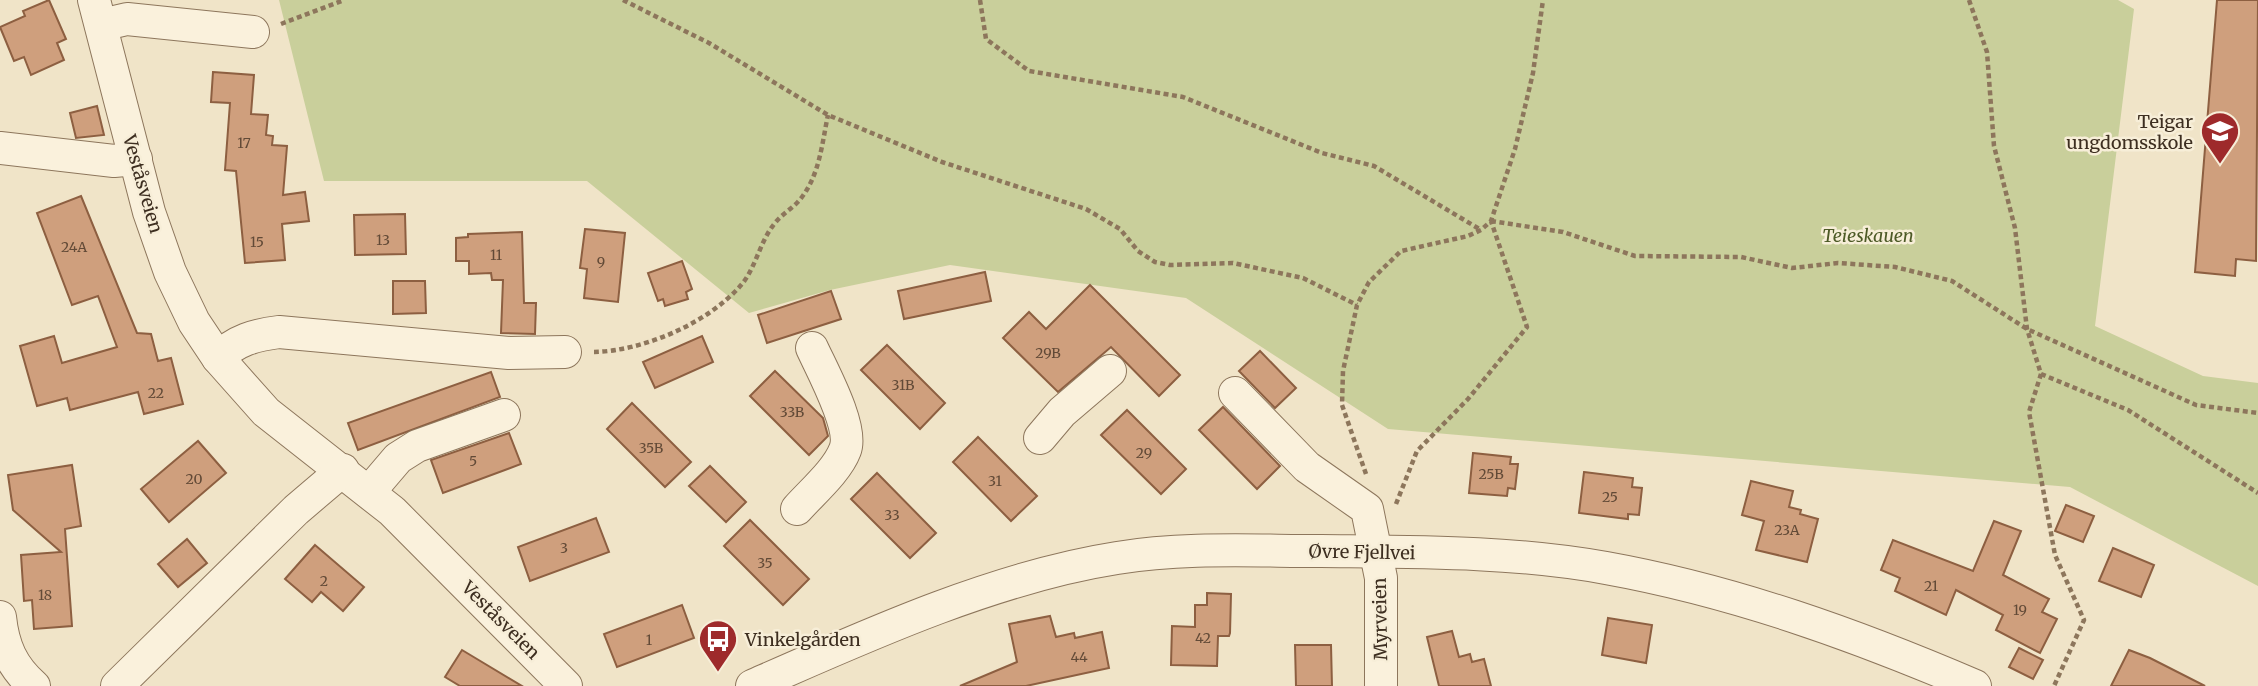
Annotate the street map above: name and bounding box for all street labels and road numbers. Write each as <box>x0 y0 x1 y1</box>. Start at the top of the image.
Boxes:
street label: Veståsveien <box>118 131 168 236</box>
street label: Øvre Fjellvei <box>1308 540 1416 564</box>
street label: Veståsveien <box>456 575 545 664</box>
street label: Myrveien <box>1368 577 1392 660</box>

